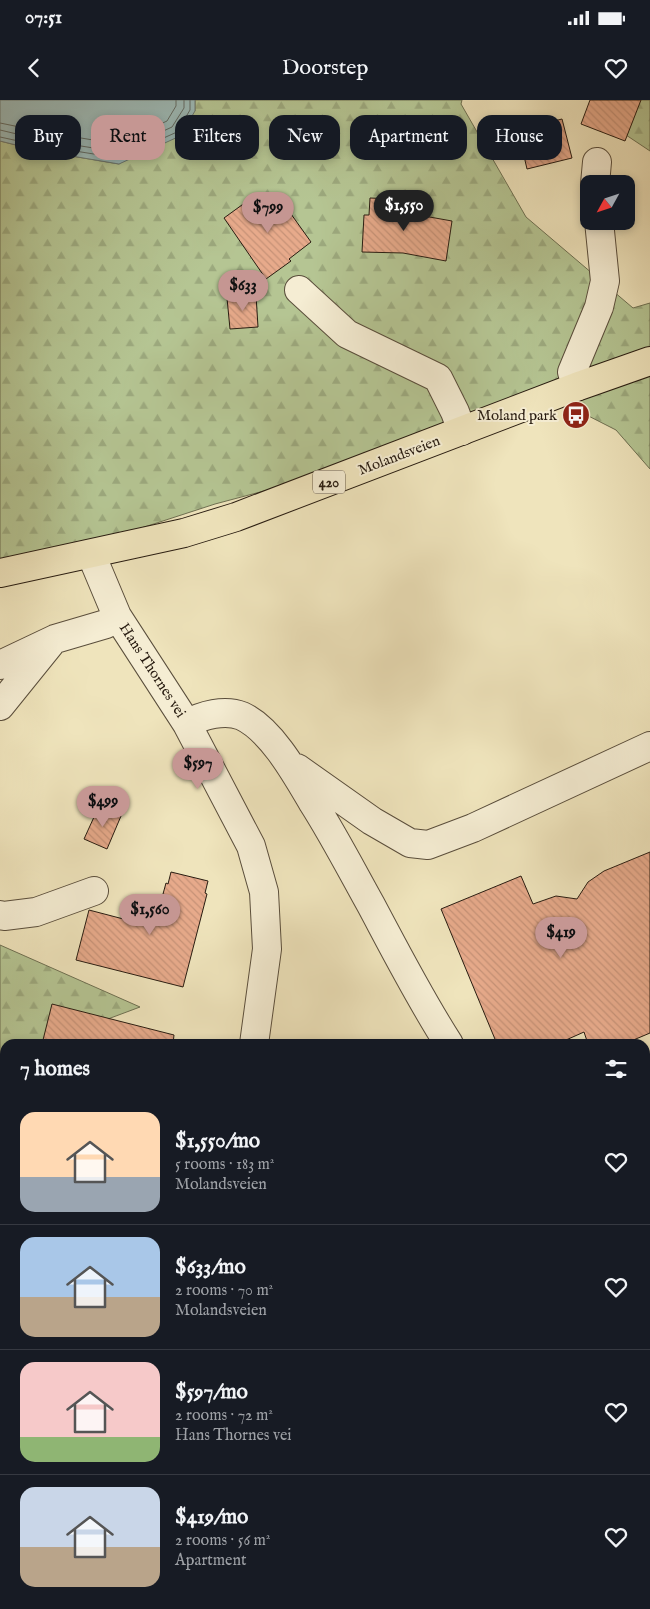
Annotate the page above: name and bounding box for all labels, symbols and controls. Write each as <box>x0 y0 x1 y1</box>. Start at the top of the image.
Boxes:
text: 07:51 <box>25 6 62 30</box>
icon: back <box>20 54 48 82</box>
text: Doorstep <box>282 54 368 82</box>
icon: heart <box>602 54 630 82</box>
chip: Buy <box>15 115 81 160</box>
chip: Rent <box>91 115 165 160</box>
chip: Filters <box>175 115 259 160</box>
chip: New <box>269 115 340 160</box>
chip: Apartment <box>350 115 467 160</box>
chip: House <box>477 115 562 160</box>
north arrow <box>580 175 635 230</box>
map controls <box>580 175 635 230</box>
pin: $1,550 <box>363 190 445 232</box>
pin: $799 <box>238 192 298 234</box>
text: $1,550 <box>385 196 423 216</box>
text: $799 <box>253 198 283 218</box>
pin: $633 <box>213 270 273 312</box>
text: $633 <box>229 276 257 296</box>
bus stop icon: Moland park <box>561 400 591 430</box>
place label: Moland park <box>477 406 558 425</box>
street label: Molandsveien <box>356 431 443 480</box>
road number: 420 <box>313 471 345 494</box>
street label: Hans Thornes vei <box>115 619 190 721</box>
pin: $597 <box>168 748 228 790</box>
text: $597 <box>183 754 213 774</box>
pin: $499 <box>73 786 133 828</box>
text: $499 <box>88 792 118 812</box>
pin: $1,560 <box>109 894 191 936</box>
text: $1,560 <box>130 900 170 920</box>
pin: $419 <box>531 916 591 959</box>
text: $419 <box>546 923 576 943</box>
icon: filters <box>602 1055 630 1083</box>
text: 7 homes <box>20 1056 90 1083</box>
text: $1,550/mo <box>175 1128 260 1155</box>
icon: home <box>60 1132 120 1192</box>
icon: heart <box>602 1148 630 1176</box>
text: 5 rooms · 183 m² <box>175 1155 274 1175</box>
text: Molandsveien <box>175 1175 267 1195</box>
text: $633/mo <box>175 1254 246 1281</box>
icon: home <box>60 1257 120 1317</box>
icon: heart <box>602 1273 630 1301</box>
text: 2 rooms · 70 m² <box>175 1281 273 1301</box>
text: Molandsveien <box>175 1301 267 1321</box>
text: $597/mo <box>175 1379 248 1406</box>
icon: home <box>60 1382 120 1442</box>
icon: heart <box>602 1398 630 1426</box>
text: 2 rooms · 72 m² <box>175 1406 273 1426</box>
text: Hans Thornes vei <box>175 1426 292 1446</box>
text: $419/mo <box>175 1504 248 1531</box>
icon: home <box>60 1507 120 1567</box>
icon: heart <box>602 1523 630 1551</box>
text: 2 rooms · 56 m² <box>175 1531 270 1551</box>
text: Apartment <box>175 1551 246 1571</box>

